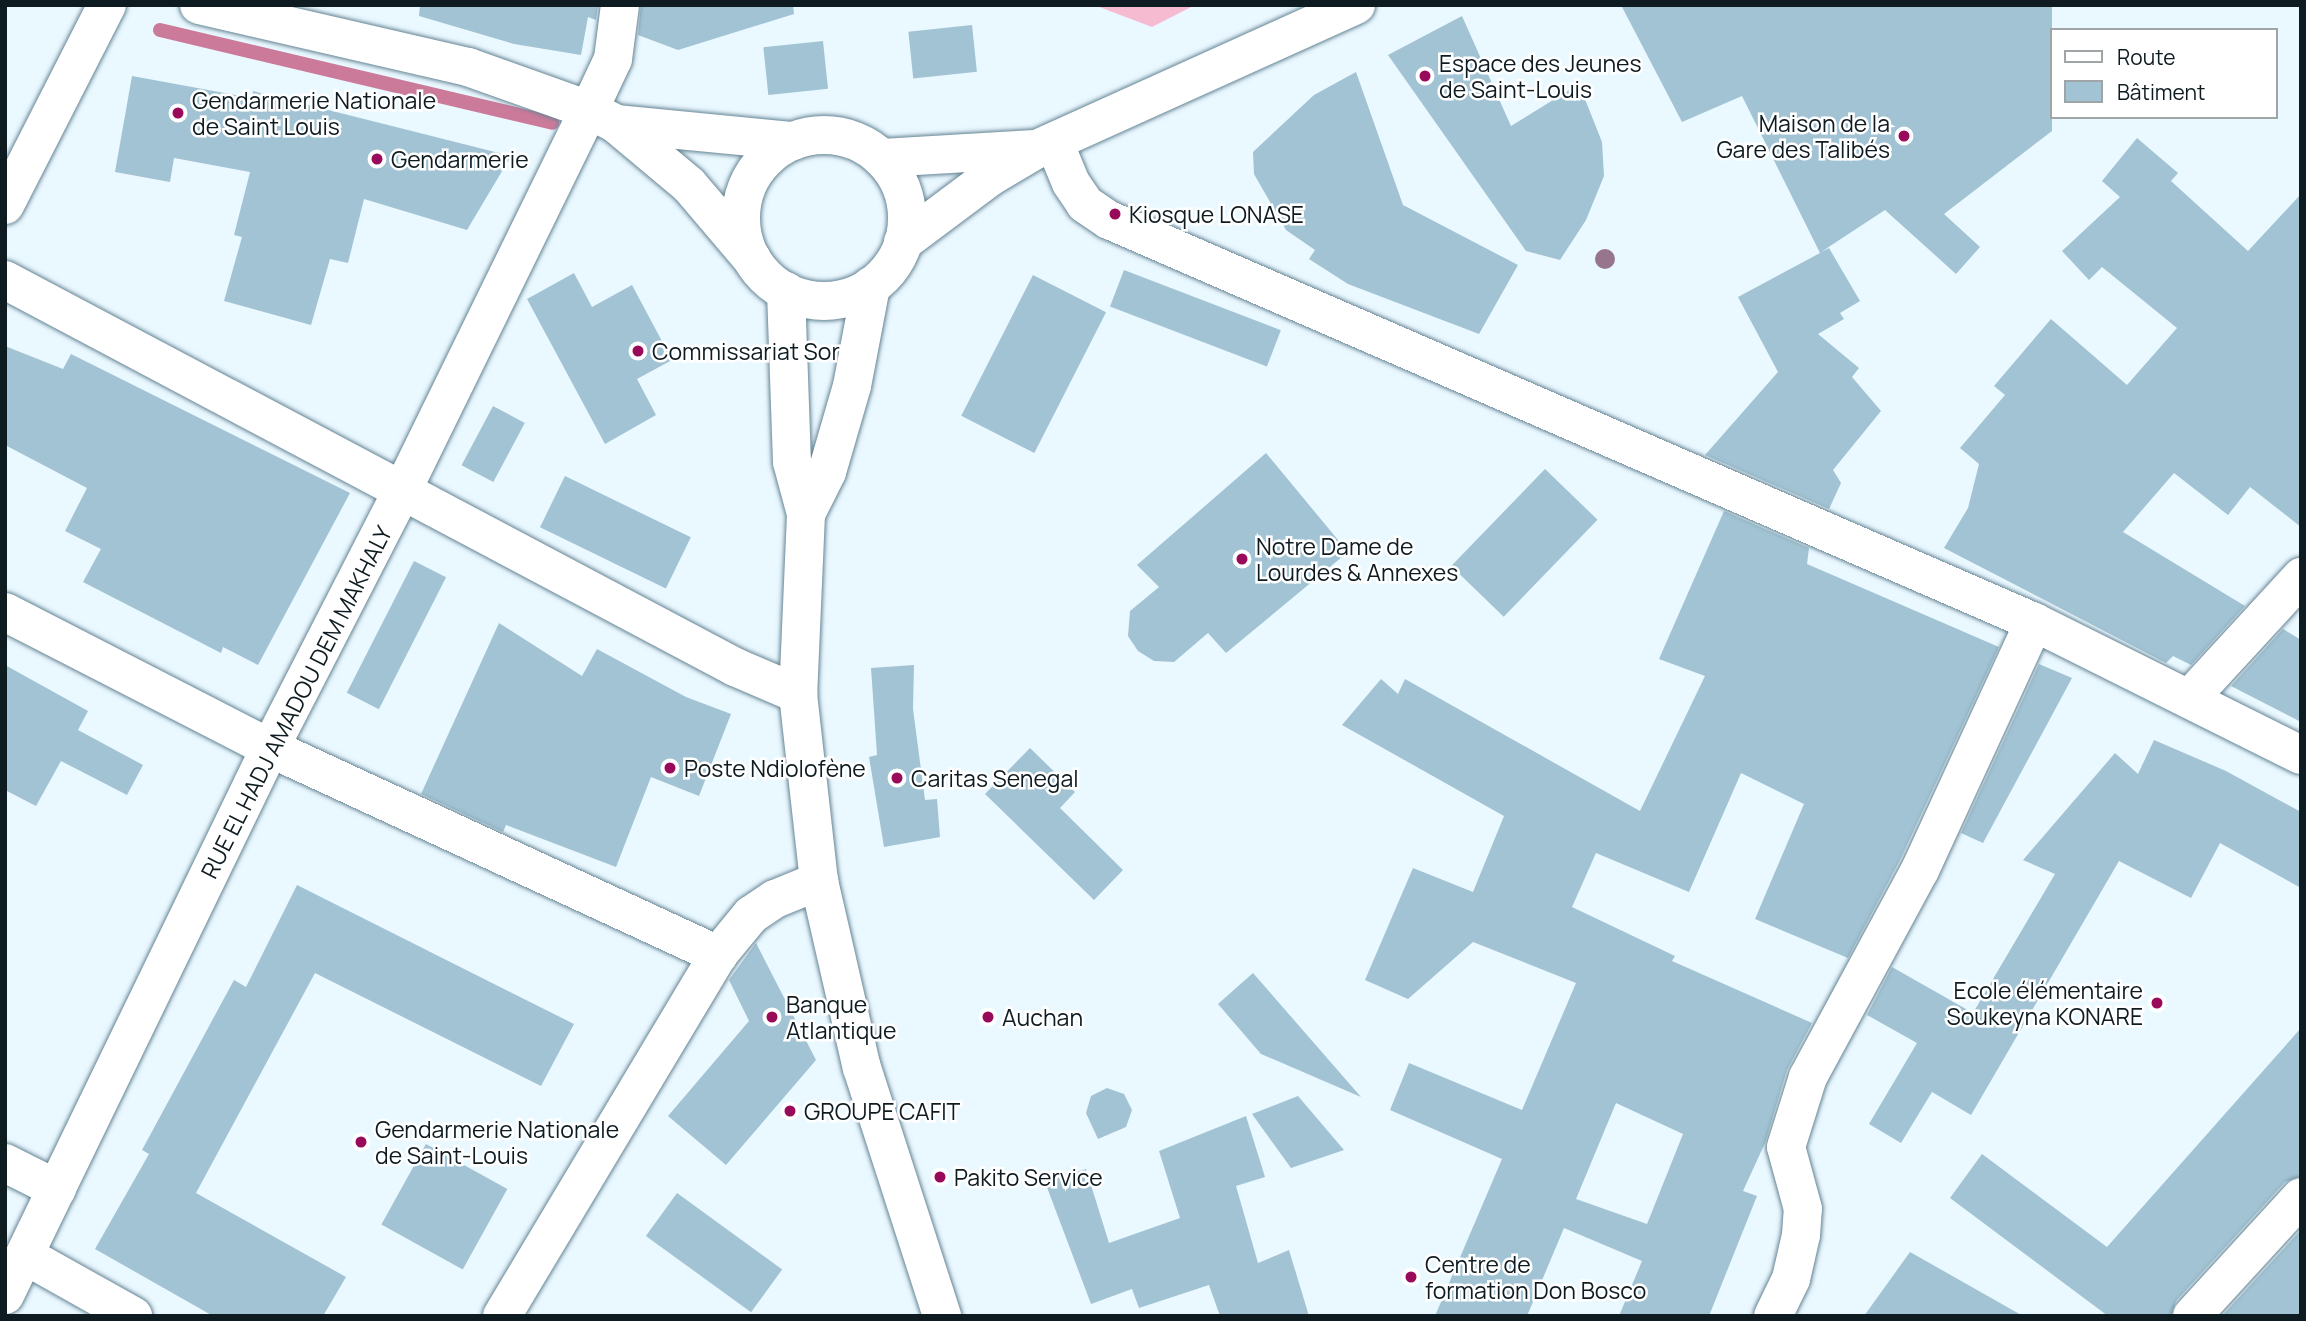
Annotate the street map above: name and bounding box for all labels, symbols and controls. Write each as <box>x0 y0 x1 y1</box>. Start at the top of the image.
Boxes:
legend <box>2050 28 2278 119</box>
text: Route <box>2117 43 2175 71</box>
place label: Espace des Jeunes de Saint-Louis <box>1439 49 1642 103</box>
marker: Espace des Jeunes de Saint-Louis <box>1417 68 1433 84</box>
text: Bâtiment <box>2117 78 2205 106</box>
place label: Gendarmerie Nationale de Saint Louis <box>192 86 436 140</box>
marker: Gendarmerie Nationale de Saint Louis <box>170 105 186 121</box>
place label: Maison de la Gare des Talibés <box>1716 109 1890 163</box>
marker: Maison de la Gare des Talibés <box>1896 128 1912 144</box>
place label: Gendarmerie <box>391 145 529 173</box>
marker: Gendarmerie <box>369 151 385 167</box>
place label: Kiosque LONASE <box>1129 200 1304 228</box>
marker: Kiosque LONASE <box>1107 206 1123 222</box>
place label: Commissariat Sor <box>652 337 840 365</box>
marker: Commissariat Sor <box>630 343 646 359</box>
street label: RUE EL HADJ AMADOU DEM MAKHALY <box>195 521 397 883</box>
place label: Notre Dame de Lourdes & Annexes <box>1256 532 1458 586</box>
marker: Notre Dame de Lourdes & Annexes <box>1234 551 1250 567</box>
place label: Poste Ndiolofène <box>684 754 866 782</box>
marker: Poste Ndiolofène <box>662 760 678 776</box>
place label: Caritas Senegal <box>911 764 1079 792</box>
marker: Caritas Senegal <box>889 770 905 786</box>
place label: Ecole élémentaire Soukeyna KONARE <box>1947 976 2143 1030</box>
place label: Banque Atlantique <box>786 990 896 1044</box>
marker: Ecole élémentaire Soukeyna KONARE <box>2149 995 2165 1011</box>
place label: Auchan <box>1002 1003 1083 1031</box>
marker: Banque Atlantique <box>764 1009 780 1025</box>
marker: Auchan <box>980 1009 996 1025</box>
place label: GROUPE CAFIT <box>804 1097 960 1125</box>
marker: GROUPE CAFIT <box>782 1103 798 1119</box>
place label: Gendarmerie Nationale de Saint-Louis <box>375 1115 619 1169</box>
marker: Gendarmerie Nationale de Saint-Louis <box>353 1134 369 1150</box>
place label: Pakito Service <box>954 1163 1103 1191</box>
marker: Pakito Service <box>932 1169 948 1185</box>
place label: Centre de formation Don Bosco <box>1425 1250 1646 1304</box>
marker: Centre de formation Don Bosco <box>1403 1269 1419 1285</box>

